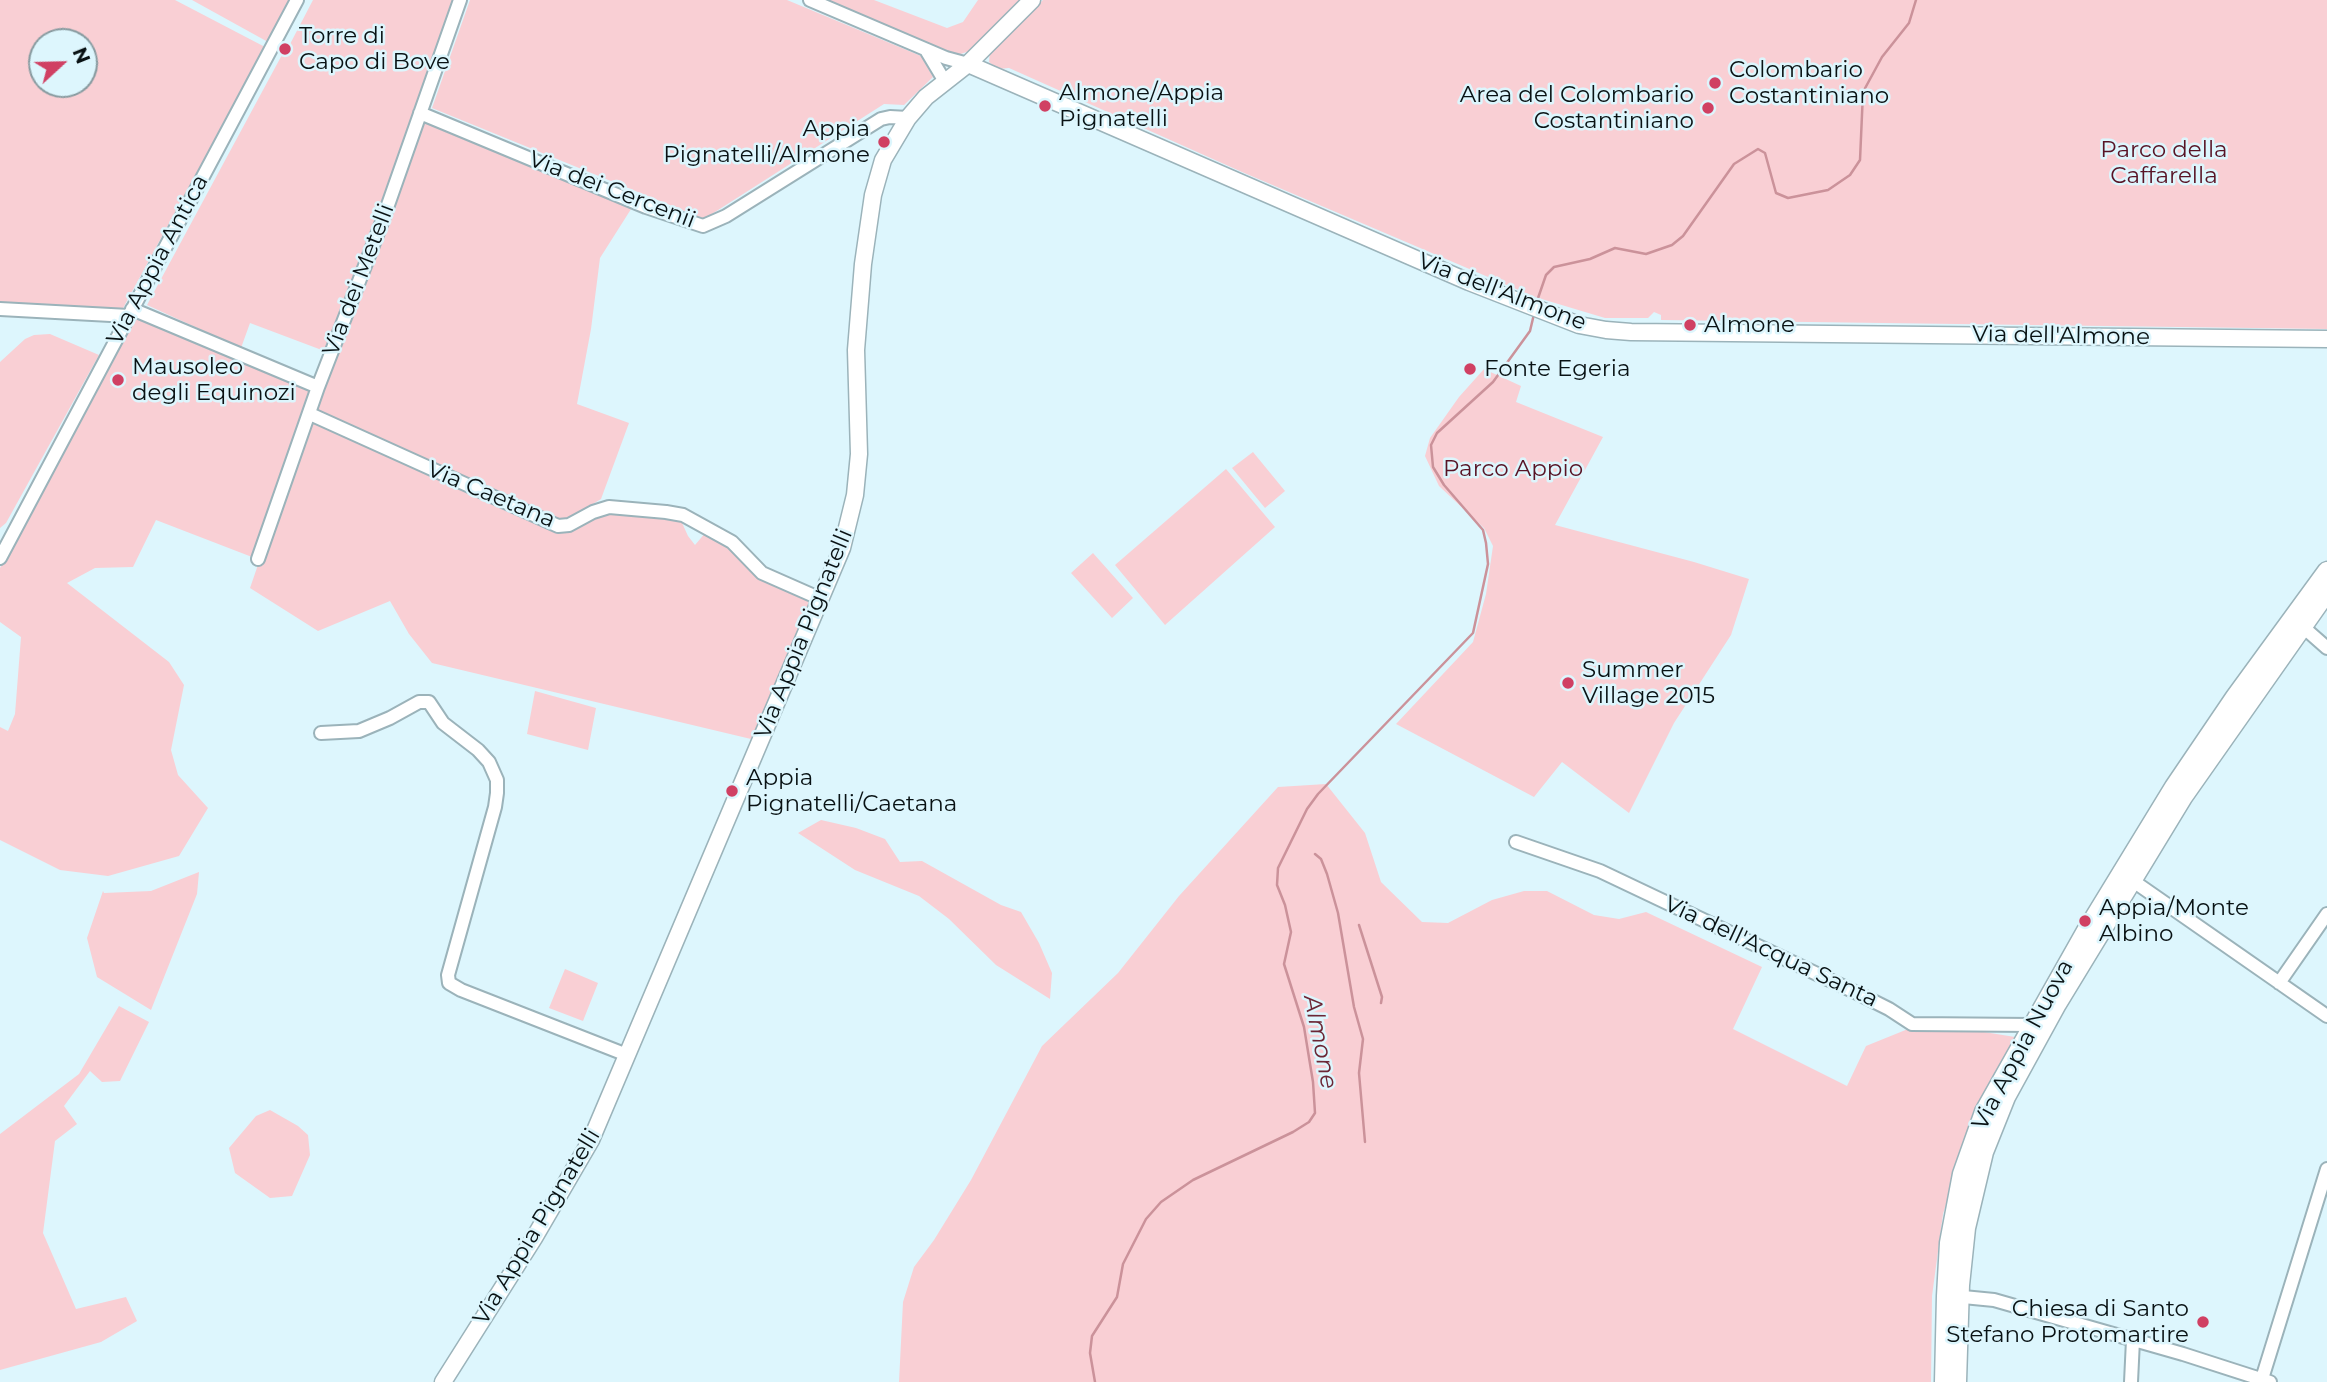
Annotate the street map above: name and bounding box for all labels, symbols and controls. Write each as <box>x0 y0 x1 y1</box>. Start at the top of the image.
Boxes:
place label: Torre di Capo di Bove <box>299 22 450 76</box>
north arrow <box>28 28 98 98</box>
marker: Torre di Capo di Bove <box>277 41 293 57</box>
text: N <box>68 44 95 67</box>
place label: Colombario Costantiniano <box>1729 56 1889 110</box>
marker: Colombario Costantiniano <box>1707 75 1723 91</box>
place label: Almone/Appia Pignatelli <box>1059 79 1224 133</box>
place label: Area del Colombario Costantiniano <box>1460 81 1694 135</box>
marker: Almone/Appia Pignatelli <box>1037 98 1053 114</box>
marker: Area del Colombario Costantiniano <box>1700 100 1716 116</box>
place label: Appia Pignatelli/Almone <box>663 115 870 169</box>
marker: Appia Pignatelli/Almone <box>876 134 892 150</box>
park label: Parco della Caffarella <box>2100 136 2228 190</box>
street label: Via dei Cercenii <box>525 146 699 234</box>
street label: Via Appia Antica <box>101 170 215 350</box>
street label: Via dei Metelli <box>317 200 401 360</box>
street label: Via dell'Almone <box>1414 247 1590 337</box>
place label: Almone <box>1704 311 1795 339</box>
marker: Almone <box>1682 317 1698 333</box>
street label: Via dell'Almone <box>1972 321 2150 351</box>
place label: Mausoleo degli Equinozi <box>132 353 296 407</box>
place label: Fonte Egeria <box>1484 355 1631 383</box>
marker: Fonte Egeria <box>1462 361 1478 377</box>
marker: Mausoleo degli Equinozi <box>110 372 126 388</box>
park label: Parco Appio <box>1443 455 1583 483</box>
street label: Via Caetana <box>423 456 559 534</box>
street label: Via Appia Pignatelli <box>749 525 859 743</box>
place label: Summer Village 2015 <box>1582 656 1715 710</box>
marker: Summer Village 2015 <box>1560 675 1576 691</box>
place label: Appia Pignatelli/Caetana <box>746 764 957 818</box>
marker: Appia Pignatelli/Caetana <box>724 783 740 799</box>
street label: Via dell'Acqua Santa <box>1660 890 1882 1014</box>
place label: Appia/Monte Albino <box>2099 894 2249 948</box>
marker: Appia/Monte Albino <box>2077 913 2093 929</box>
street label: Via Appia Nuova <box>1967 955 2079 1135</box>
water label: Almone <box>1297 993 1343 1091</box>
street label: Via Appia Pignatelli <box>468 1124 606 1330</box>
place label: Chiesa di Santo Stefano Protomartire <box>1946 1295 2189 1349</box>
marker: Chiesa di Santo Stefano Protomartire <box>2195 1314 2211 1330</box>

